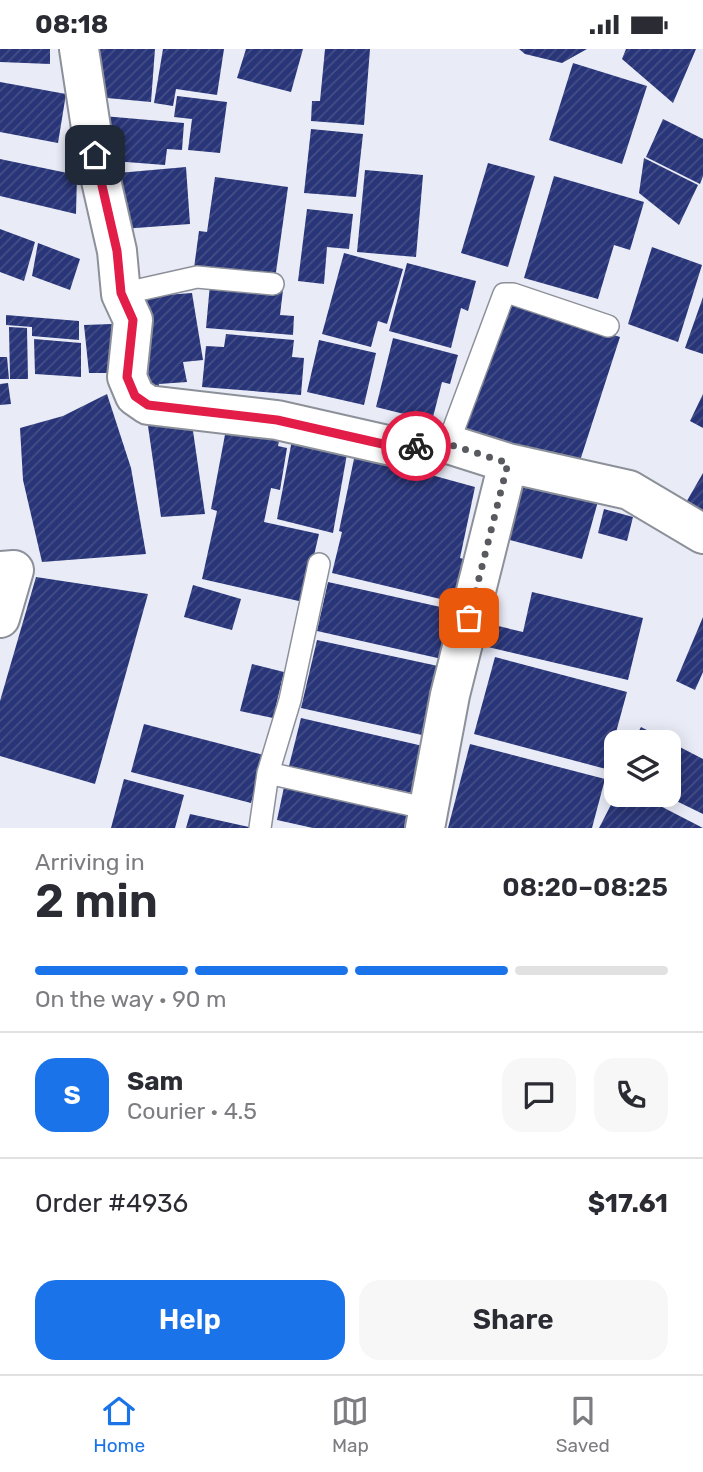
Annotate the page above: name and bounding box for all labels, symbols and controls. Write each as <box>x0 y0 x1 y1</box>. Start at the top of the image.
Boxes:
text: 08:18 <box>35 9 108 40</box>
pin <box>65 125 125 185</box>
icon: home <box>76 136 114 174</box>
courier <box>381 411 451 481</box>
icon: bike <box>397 427 435 465</box>
pin <box>439 588 499 648</box>
icon: bag <box>450 599 488 637</box>
map controls <box>604 730 681 807</box>
button: layers <box>604 730 681 807</box>
text: Arriving in <box>35 848 145 876</box>
text: 08:20–08:25 <box>502 872 668 903</box>
text: 2 min <box>35 874 158 929</box>
text: On the way · 90 m <box>35 985 226 1013</box>
button: chat <box>502 1058 576 1132</box>
button: phone <box>594 1058 668 1132</box>
text: Sam <box>127 1066 183 1097</box>
text: S <box>63 1080 81 1111</box>
text: Courier · 4.5 <box>127 1097 257 1125</box>
text: Order #4936 <box>35 1188 188 1219</box>
text: $17.61 <box>588 1188 668 1219</box>
button: Help <box>35 1280 345 1360</box>
button: Share <box>359 1280 668 1360</box>
tab: Home <box>93 1392 145 1457</box>
tab: Map <box>331 1392 369 1457</box>
tab: Saved <box>556 1392 610 1457</box>

